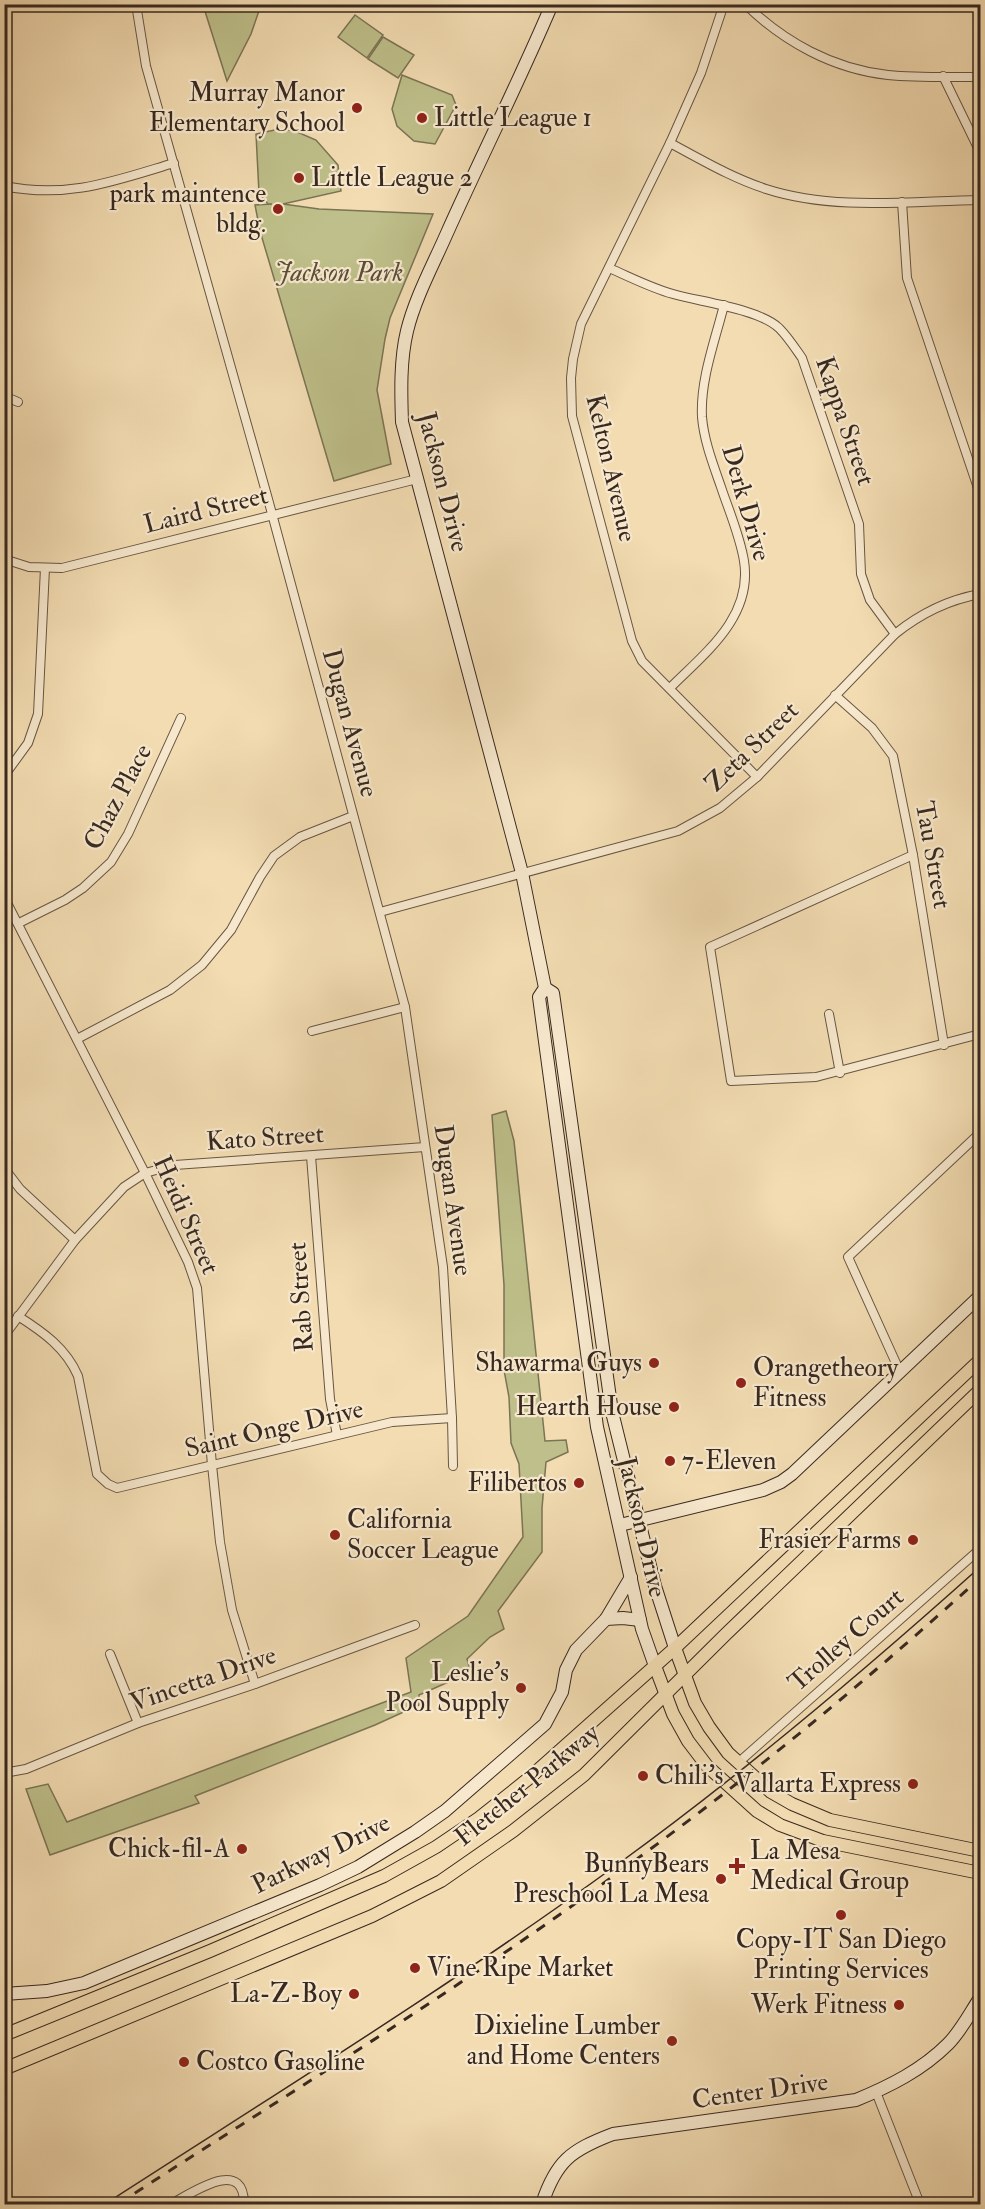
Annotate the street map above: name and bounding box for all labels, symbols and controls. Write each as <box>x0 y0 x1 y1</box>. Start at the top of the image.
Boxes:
place label: Murray Manor Elementary School <box>149 77 345 139</box>
marker: Murray Manor Elementary School <box>350 101 364 115</box>
place label: Little League 1 <box>434 102 592 134</box>
marker: Little League 1 <box>415 111 429 125</box>
place label: Little League 2 <box>311 162 473 194</box>
marker: Little League 2 <box>292 171 306 185</box>
place label: park maintence bldg. <box>109 178 266 240</box>
marker: park maintence bldg. <box>271 202 285 216</box>
park label: Jackson Park <box>275 257 403 289</box>
street label: Kappa Street <box>807 352 882 490</box>
street label: Kelton Avenue <box>579 391 644 545</box>
street label: Jackson Drive <box>410 408 476 555</box>
street label: Derk Drive <box>714 441 778 565</box>
street label: Laird Street <box>141 479 271 541</box>
street label: Dugan Avenue <box>315 645 385 801</box>
street label: Zeta Street <box>699 695 805 799</box>
street label: Chaz Place <box>77 738 159 855</box>
street label: Tau Street <box>908 799 958 911</box>
street label: Kato Street <box>205 1118 325 1158</box>
street label: Dugan Avenue <box>427 1122 479 1278</box>
street label: Heidi Street <box>146 1151 226 1279</box>
street label: Rab Street <box>281 1241 321 1353</box>
place label: Shawarma Guys <box>475 1347 642 1379</box>
place label: Orangetheory Fitness <box>753 1352 899 1414</box>
marker: Shawarma Guys <box>647 1356 661 1370</box>
marker: Orangetheory Fitness <box>734 1376 748 1390</box>
place label: Hearth House <box>515 1391 662 1423</box>
street label: Saint Onge Drive <box>182 1393 367 1465</box>
marker: Hearth House <box>667 1400 681 1414</box>
place label: 7-Eleven <box>682 1445 776 1477</box>
street label: Jackson Drive <box>610 1453 674 1600</box>
marker: 7-Eleven <box>663 1454 677 1468</box>
place label: Filibertos <box>467 1467 567 1499</box>
marker: Filibertos <box>572 1476 586 1490</box>
place label: California Soccer League <box>347 1504 499 1566</box>
place label: Frasier Farms <box>758 1524 901 1556</box>
marker: California Soccer League <box>328 1528 342 1542</box>
marker: Frasier Farms <box>906 1533 920 1547</box>
street label: Trolley Court <box>782 1581 910 1699</box>
street label: Vincetta Drive <box>126 1639 280 1719</box>
place label: Leslie's Pool Supply <box>386 1657 510 1720</box>
marker: Leslie's Pool Supply <box>514 1681 528 1695</box>
street label: Fletcher Parkway <box>448 1716 606 1853</box>
place label: Chili's <box>655 1760 723 1792</box>
place label: Vallarta Express <box>734 1768 901 1801</box>
marker: Chili's <box>636 1769 650 1783</box>
marker: Vallarta Express <box>906 1777 920 1791</box>
street label: Parkway Drive <box>247 1807 396 1901</box>
place label: Chick-fil-A <box>108 1833 230 1865</box>
place label: La Mesa Medical Group <box>750 1835 909 1898</box>
marker: Chick-fil-A <box>235 1842 249 1856</box>
place label: BunnyBears Preschool La Mesa <box>513 1848 709 1910</box>
marker: La Mesa Medical Group <box>728 1857 746 1875</box>
marker: BunnyBears Preschool La Mesa <box>714 1872 728 1886</box>
marker: Copy-IT San Diego Printing Services <box>834 1908 848 1922</box>
place label: Copy-IT San Diego Printing Services <box>736 1924 946 1986</box>
place label: Vine Ripe Market <box>427 1952 614 1985</box>
marker: Vine Ripe Market <box>408 1961 422 1975</box>
place label: La-Z-Boy <box>230 1978 343 2010</box>
marker: La-Z-Boy <box>347 1987 361 2001</box>
place label: Werk Fitness <box>750 1989 887 2021</box>
marker: Werk Fitness <box>892 1998 906 2012</box>
place label: Dixieline Lumber and Home Centers <box>467 2010 660 2072</box>
marker: Dixieline Lumber and Home Centers <box>665 2034 679 2048</box>
place label: Costco Gasoline <box>196 2046 365 2078</box>
marker: Costco Gasoline <box>177 2055 191 2069</box>
street label: Center Drive <box>690 2066 830 2116</box>

